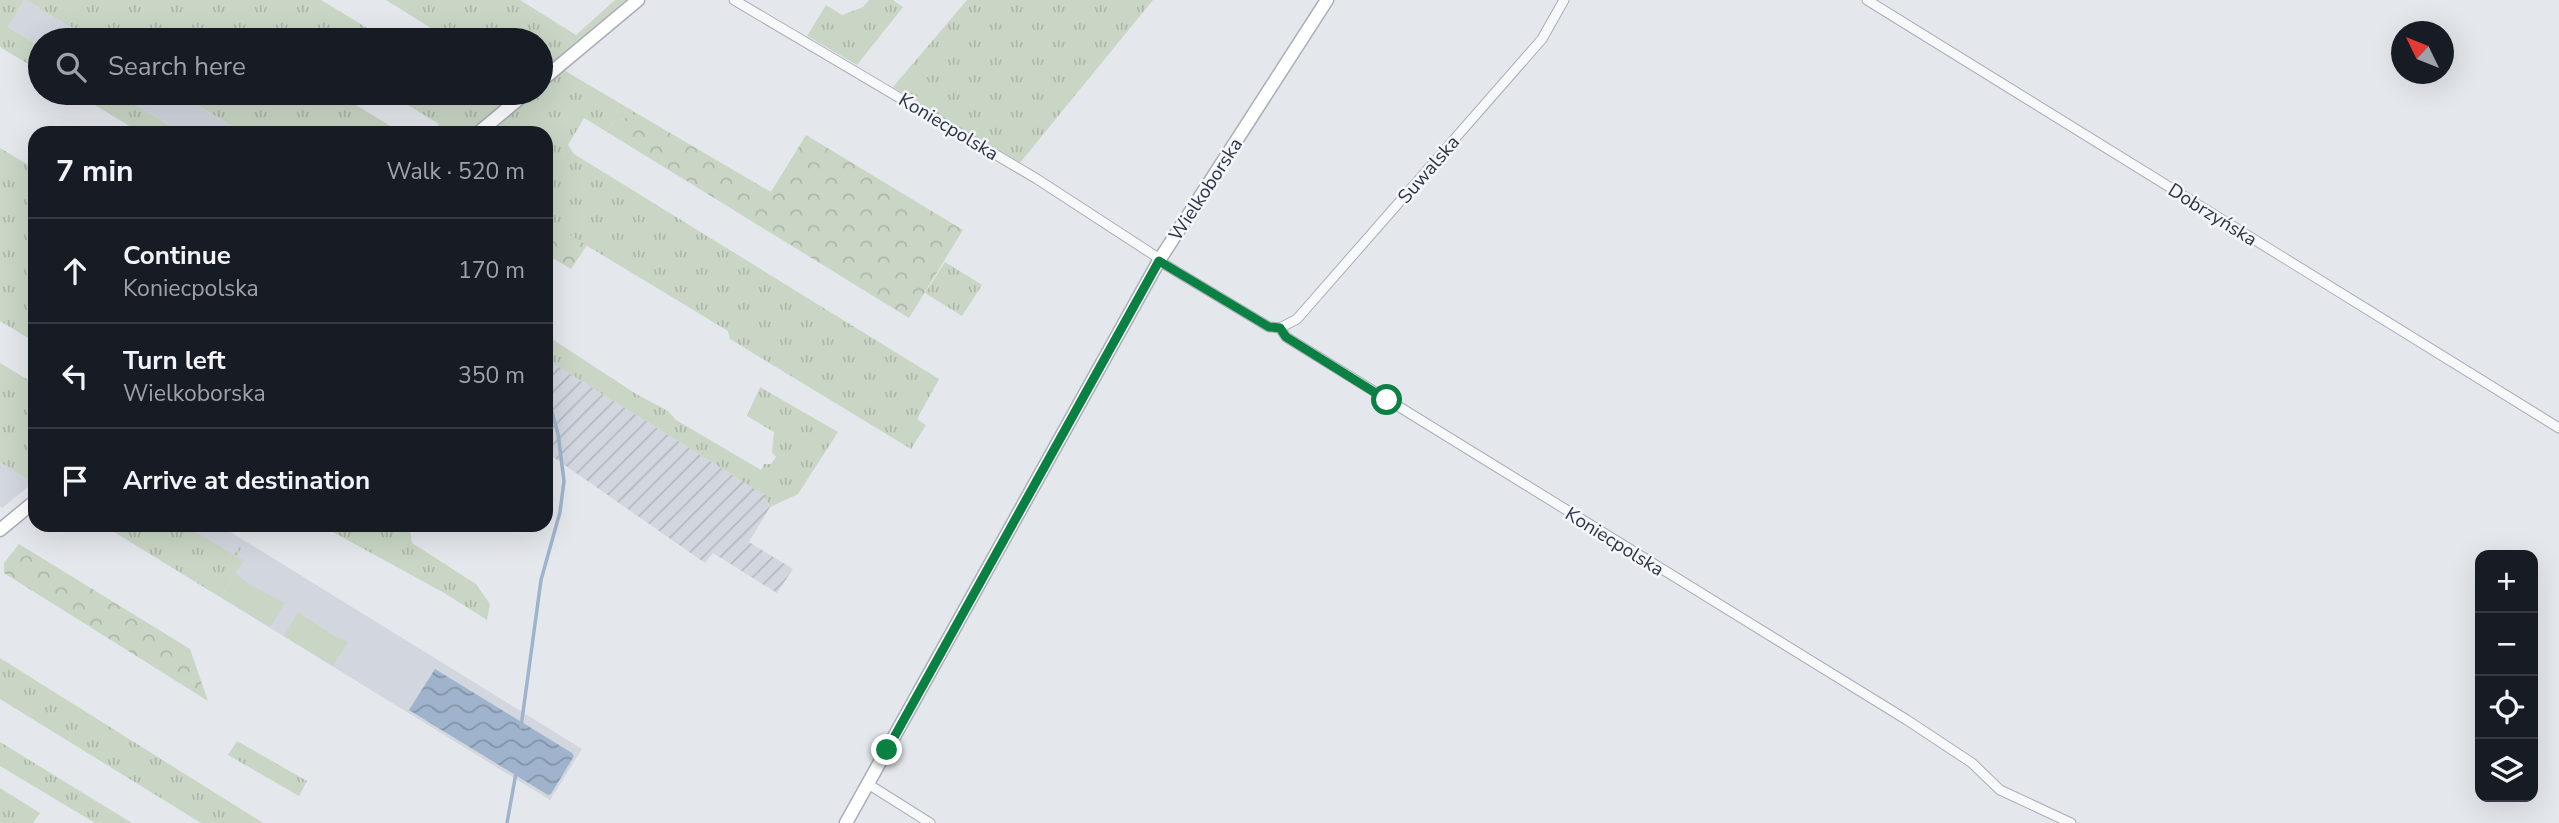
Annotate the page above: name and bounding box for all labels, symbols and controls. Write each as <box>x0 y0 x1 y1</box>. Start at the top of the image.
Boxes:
north arrow <box>2391 21 2454 84</box>
search box <box>28 28 553 105</box>
icon: search <box>52 48 90 86</box>
text: Search here <box>108 49 246 84</box>
street label: Koniecpolska <box>894 87 1003 167</box>
street label: Suwalska <box>1392 130 1466 209</box>
street label: Wielkoborska <box>1163 133 1249 246</box>
text: 7 min <box>56 151 134 192</box>
text: Walk · 520 m <box>386 156 525 187</box>
street label: Dobrzyńska <box>2163 177 2262 252</box>
text: Continue <box>123 238 231 273</box>
icon: ahead <box>56 252 94 290</box>
text: 170 m <box>458 255 525 286</box>
text: Koniecpolska <box>123 273 259 304</box>
text: Turn left <box>123 343 226 378</box>
icon: left <box>56 357 94 395</box>
text: 350 m <box>458 360 525 391</box>
text: Wielkoborska <box>123 378 266 409</box>
route start <box>1371 384 1402 415</box>
icon: arrive <box>56 462 94 500</box>
text: Arrive at destination <box>123 463 370 498</box>
street label: Koniecpolska <box>1560 501 1669 583</box>
map controls <box>2475 550 2538 802</box>
button: + <box>2475 550 2538 613</box>
button: − <box>2475 613 2538 676</box>
button: locate <box>2475 676 2538 739</box>
route end <box>871 734 902 765</box>
button: layers <box>2475 739 2538 802</box>

